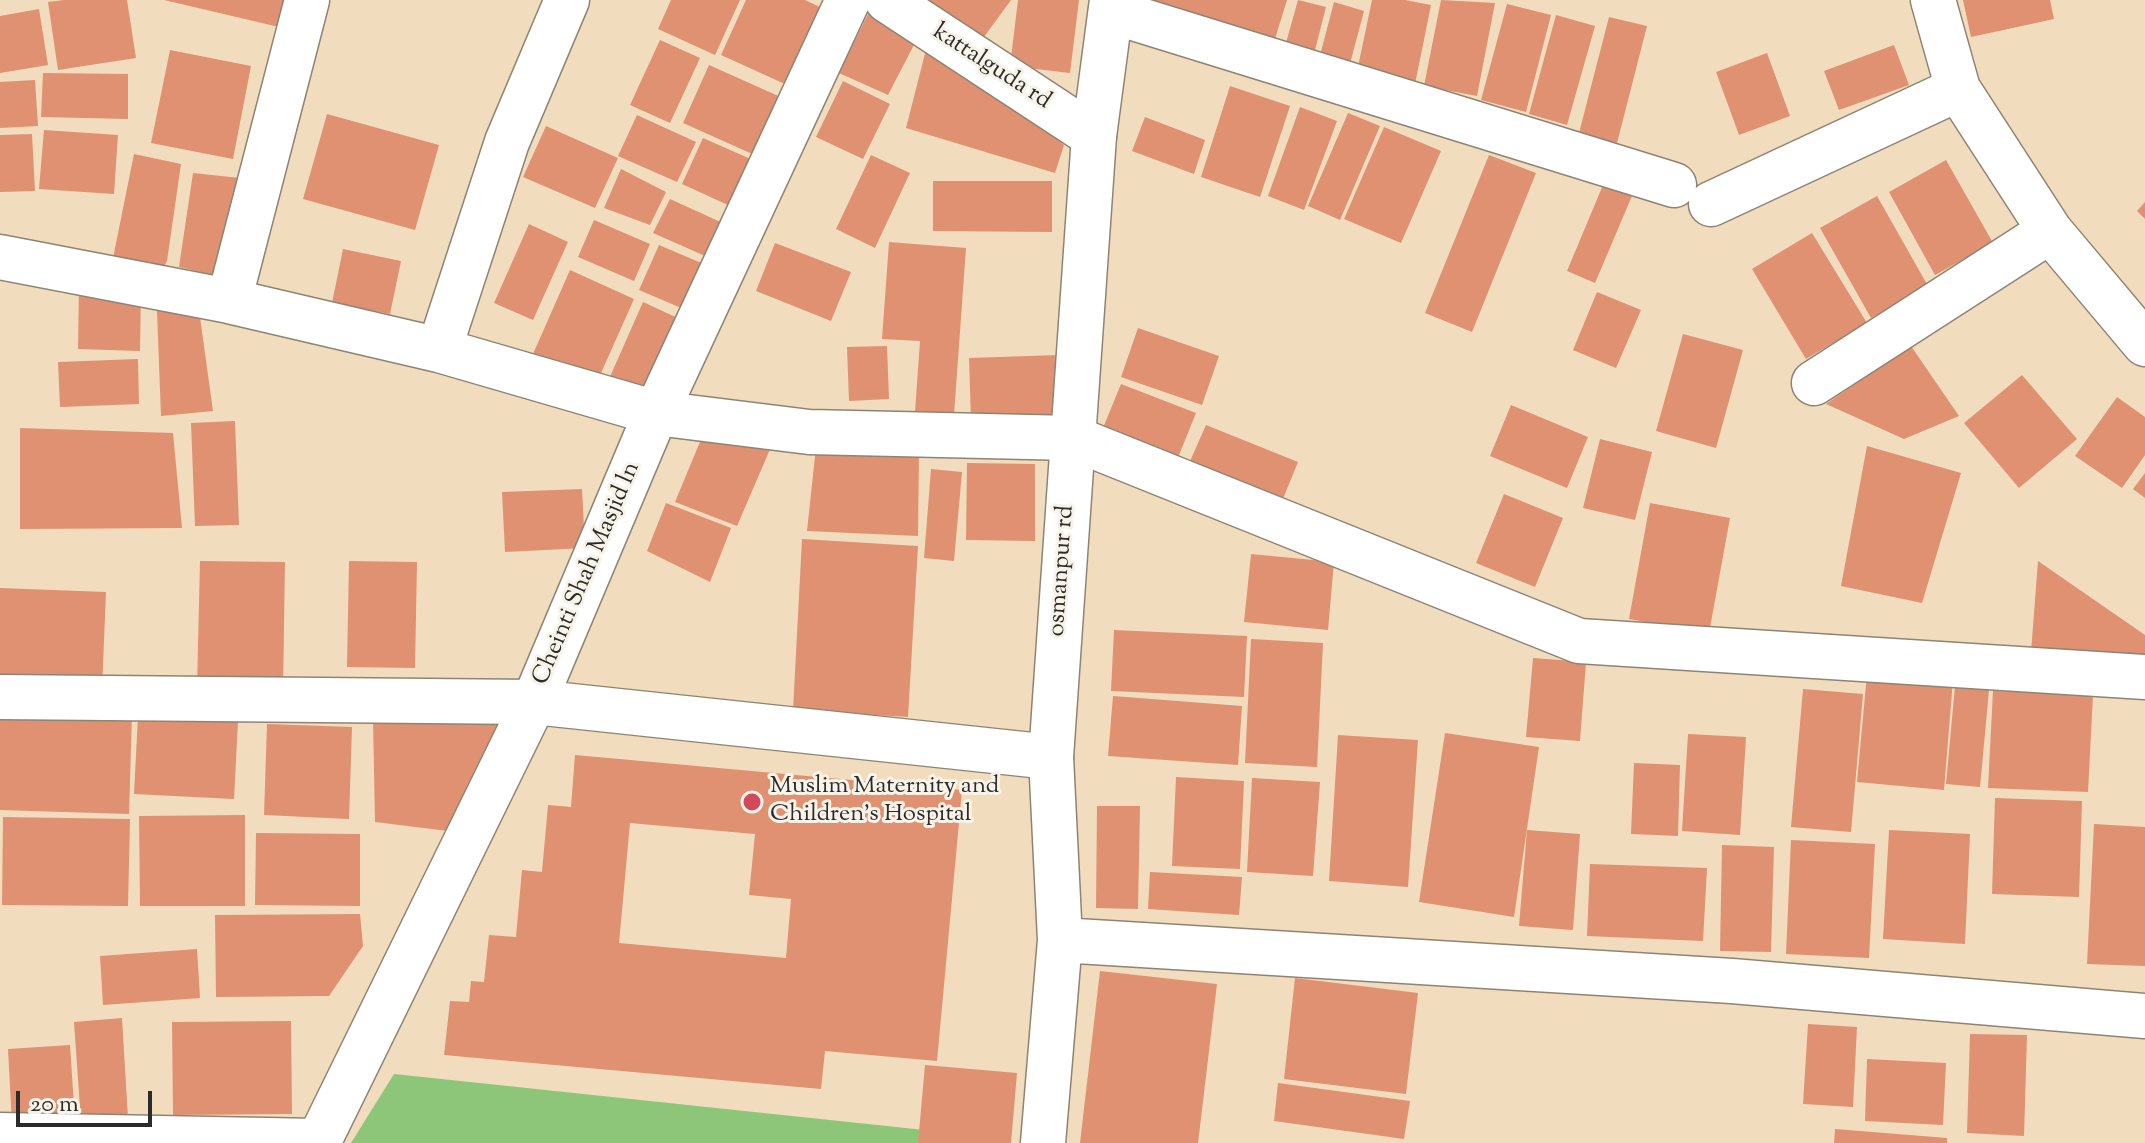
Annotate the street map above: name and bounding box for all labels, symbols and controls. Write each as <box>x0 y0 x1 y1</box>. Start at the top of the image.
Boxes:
street label: kattalguda rd <box>926 19 1056 117</box>
street label: Cheinti Shah Masjid ln <box>528 458 648 690</box>
street label: osmanpur rd <box>1044 505 1082 637</box>
place label: Muslim Maternity and Children's Hospital <box>770 774 999 830</box>
marker: Muslim Maternity and Children's Hospital <box>741 791 763 813</box>
scale bar <box>20 1075 156 1125</box>
text: 20 m <box>30 1088 79 1122</box>

